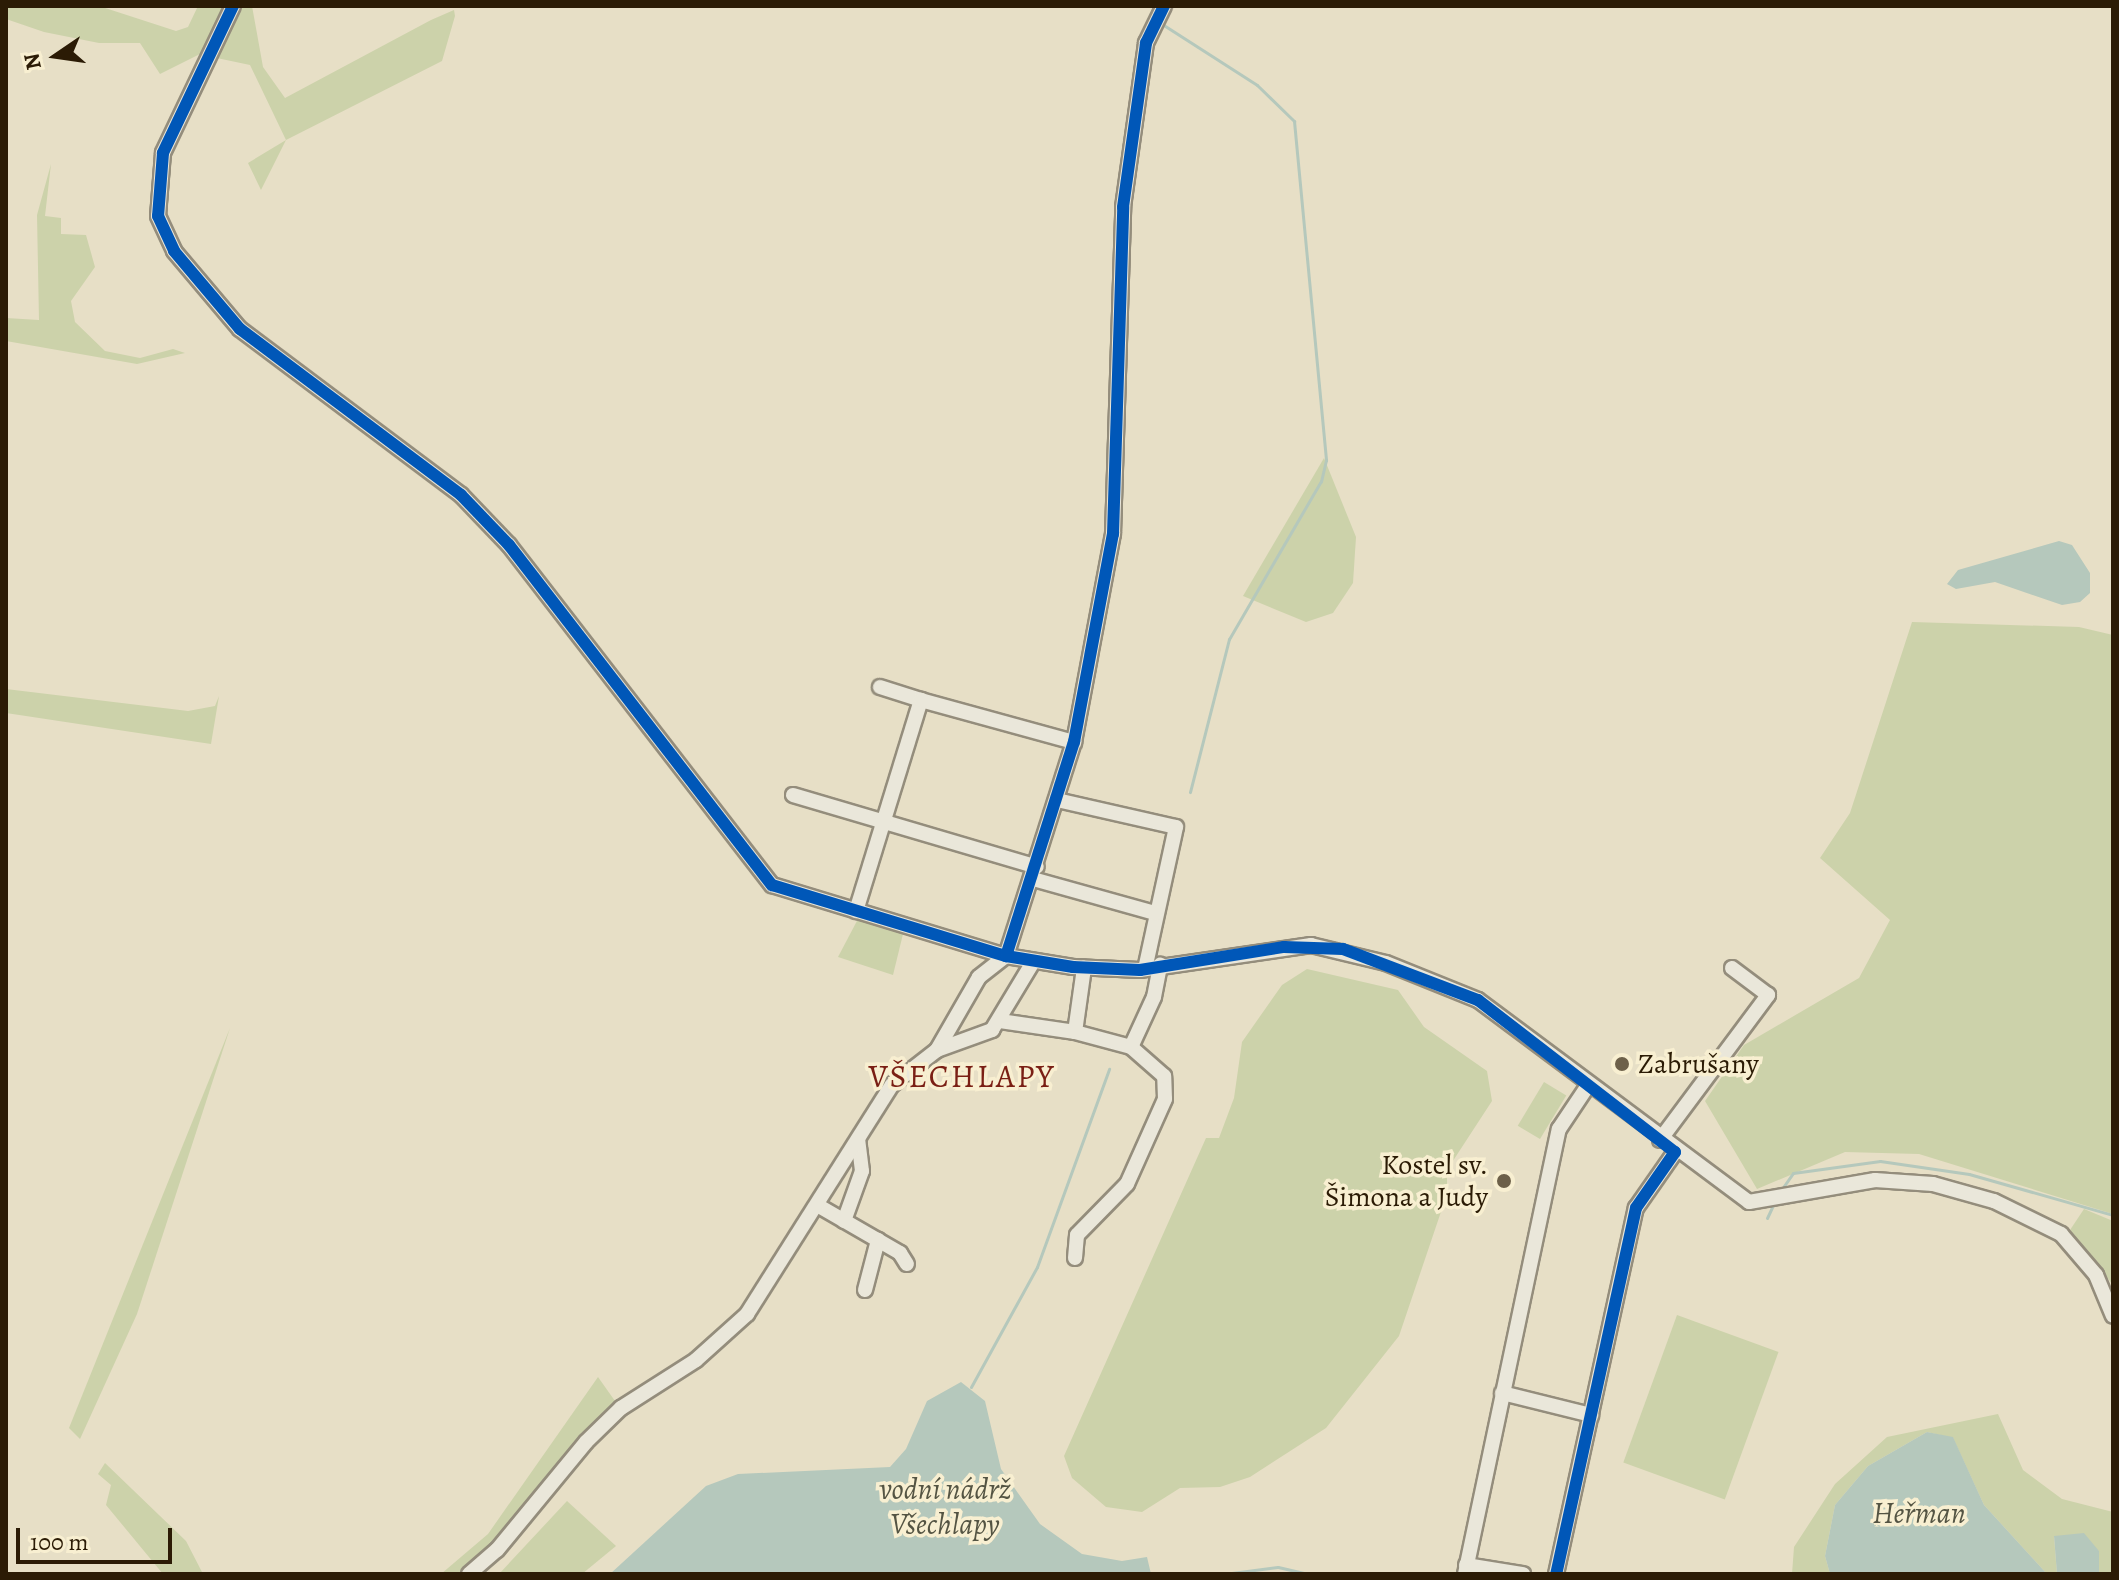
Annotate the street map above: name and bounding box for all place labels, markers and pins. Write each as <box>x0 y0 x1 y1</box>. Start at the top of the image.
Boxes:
place label: Zabrušany <box>1638 1047 1759 1081</box>
marker: Zabrušany <box>1613 1055 1631 1073</box>
place label: Kostel sv. Šimona a Judy <box>1325 1148 1488 1214</box>
marker: Kostel sv. Šimona a Judy <box>1495 1172 1513 1190</box>

